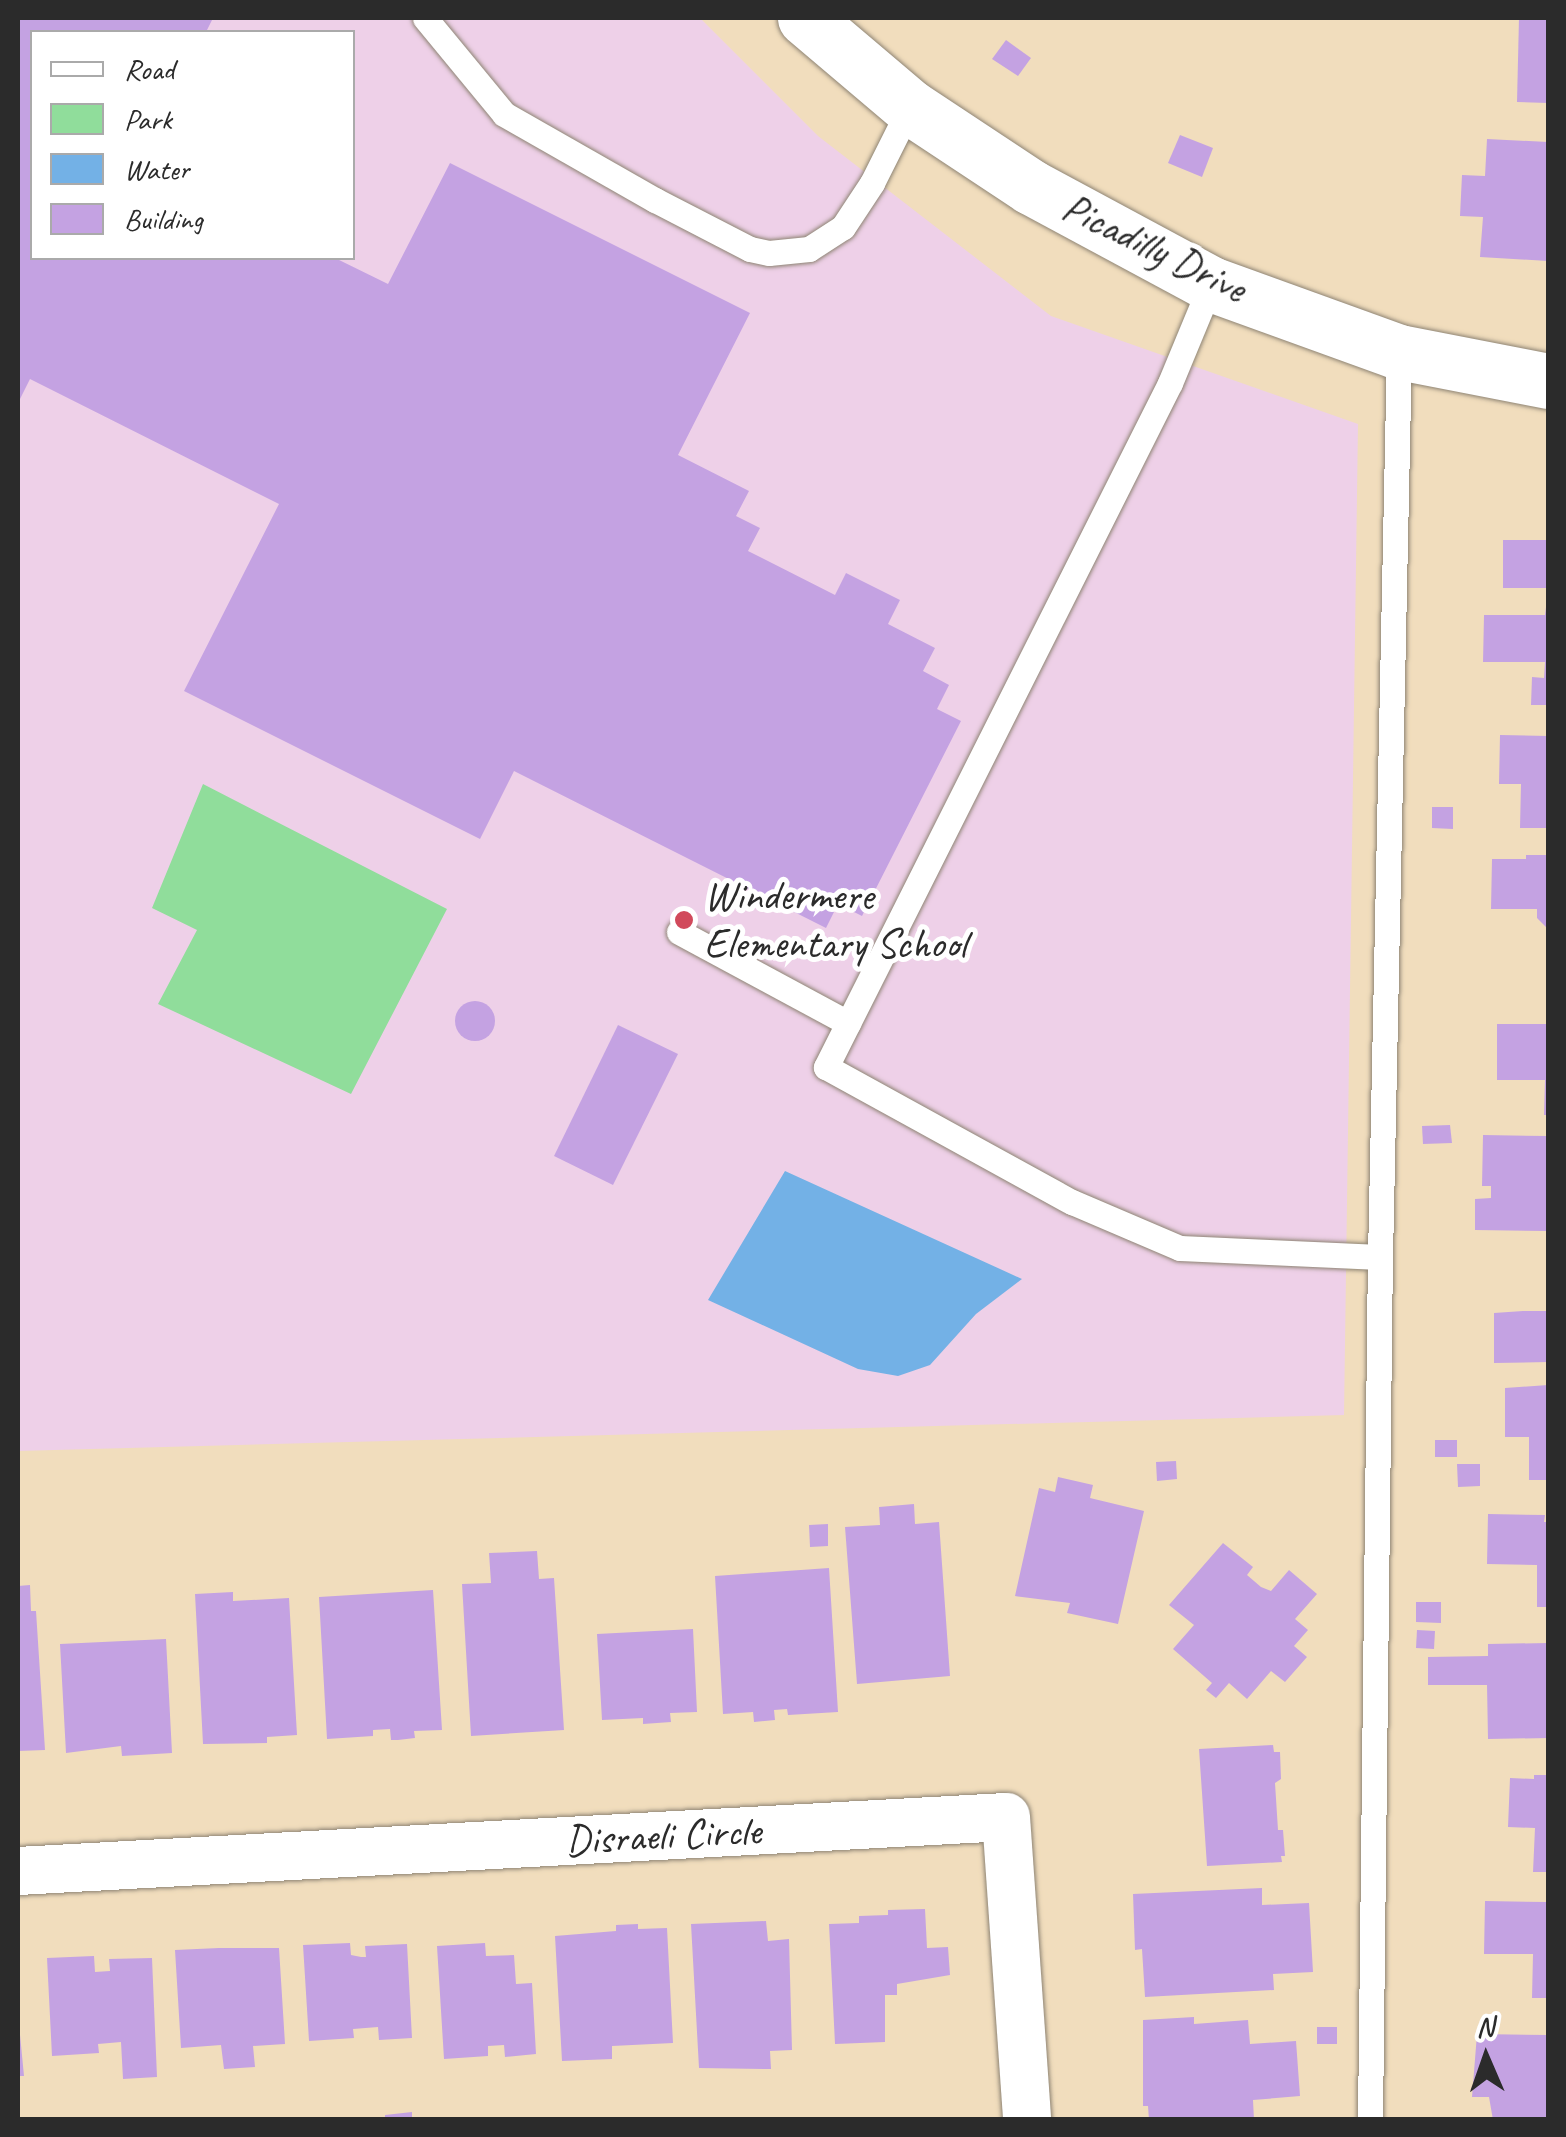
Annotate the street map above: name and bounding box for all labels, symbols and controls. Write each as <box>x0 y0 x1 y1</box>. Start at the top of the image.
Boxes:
legend <box>30 30 355 260</box>
text: Road <box>124 50 174 88</box>
text: Park <box>124 100 172 138</box>
text: Water <box>124 150 189 188</box>
street label: Picadilly Drive <box>1054 182 1254 314</box>
text: Building <box>124 200 203 238</box>
place label: Windermere Elementary School <box>704 871 966 969</box>
marker: Windermere Elementary School <box>673 909 695 931</box>
street label: Disraeli Circle <box>564 1806 762 1866</box>
north arrow <box>1436 2007 1536 2107</box>
text: N <box>1476 2009 1494 2044</box>

